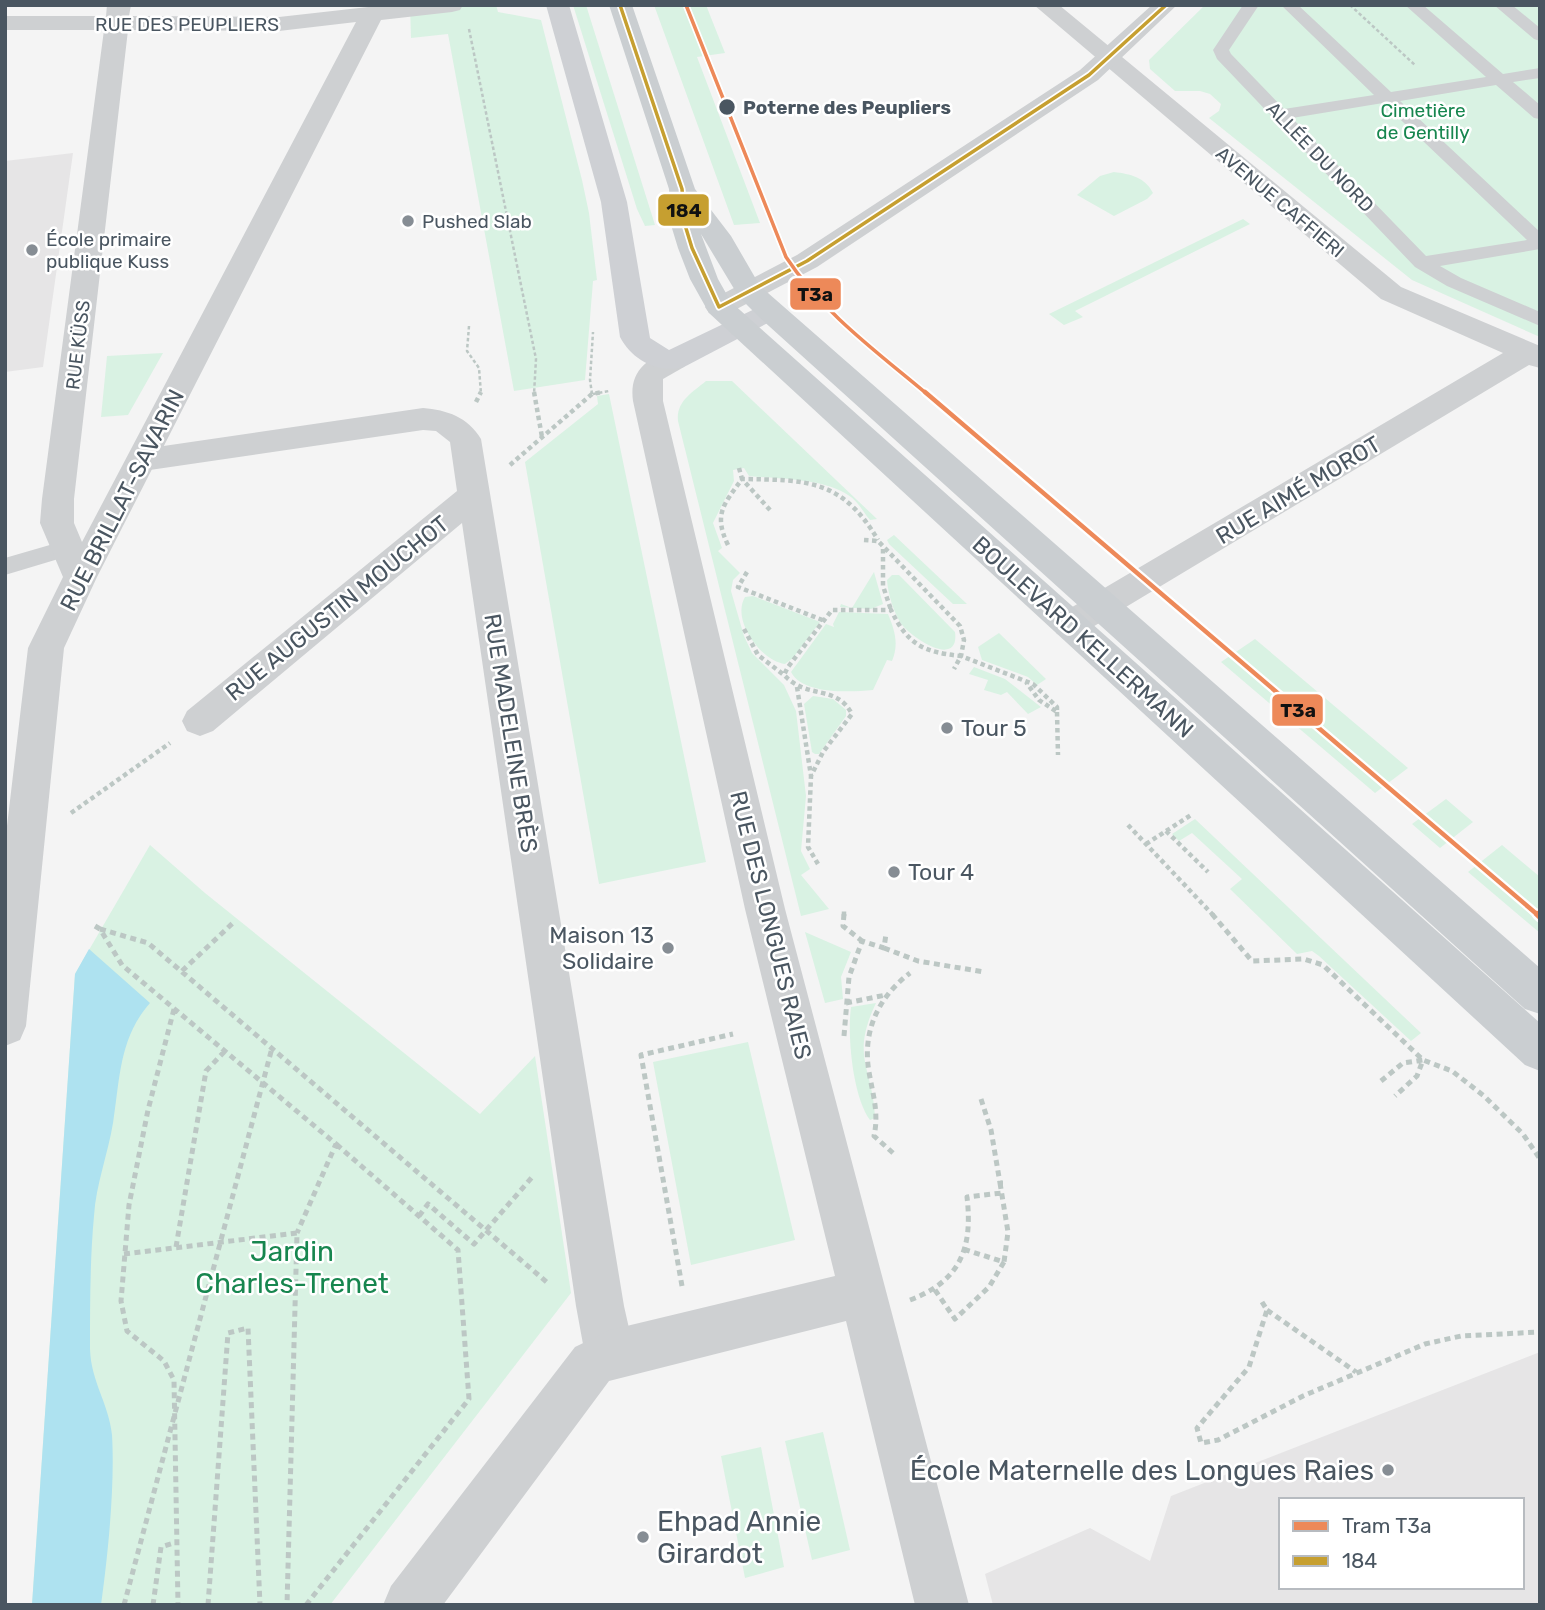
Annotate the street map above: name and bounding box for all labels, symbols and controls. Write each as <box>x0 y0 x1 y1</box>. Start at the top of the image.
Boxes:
street label: RUE DES PEUPLIERS <box>95 13 279 36</box>
place label: Poterne des Peupliers <box>743 96 951 119</box>
marker: Poterne des Peupliers <box>717 97 737 117</box>
street label: ALLÉE DU NORD <box>1262 97 1378 217</box>
park label: Cimetière de Gentilly <box>1376 99 1470 144</box>
street label: AVENUE CAFFIERI <box>1211 142 1349 262</box>
line badge: 184 <box>657 193 710 227</box>
text: 184 <box>666 199 702 222</box>
place label: Pushed Slab <box>422 210 532 233</box>
marker: Pushed Slab <box>400 213 416 229</box>
place label: École primaire publique Kuss <box>46 228 172 273</box>
marker: École primaire publique Kuss <box>24 242 40 258</box>
line badge: T3a <box>789 277 842 311</box>
text: T3a <box>797 283 833 306</box>
street label: RUE KÜSS <box>61 299 95 391</box>
street label: RUE BRILLAT-SAVARIN <box>54 385 190 615</box>
street label: RUE AIMÉ MOROT <box>1211 430 1385 550</box>
street label: RUE AUGUSTIN MOUCHOT <box>220 509 454 707</box>
street label: BOULEVARD KELLERMANN <box>967 530 1199 744</box>
street label: RUE MADELEINE BRÈS <box>478 611 544 855</box>
line badge: T3a <box>1271 693 1324 727</box>
text: T3a <box>1280 699 1316 722</box>
place label: Tour 5 <box>961 714 1027 742</box>
marker: Tour 5 <box>939 720 955 736</box>
street label: RUE DES LONGUES RAIES <box>724 788 818 1062</box>
place label: Tour 4 <box>908 858 974 886</box>
marker: Tour 4 <box>886 864 902 880</box>
place label: Maison 13 Solidaire <box>549 921 654 975</box>
marker: Maison 13 Solidaire <box>660 940 676 956</box>
park label: Jardin Charles-Trenet <box>195 1235 389 1300</box>
place label: École Maternelle des Longues Raies <box>910 1454 1374 1487</box>
marker: École Maternelle des Longues Raies <box>1380 1462 1396 1478</box>
legend <box>1279 1498 1524 1589</box>
place label: Ehpad Annie Girardot <box>657 1505 821 1570</box>
text: Tram T3a <box>1342 1513 1432 1538</box>
marker: Ehpad Annie Girardot <box>635 1529 651 1545</box>
text: 184 <box>1342 1548 1377 1573</box>

